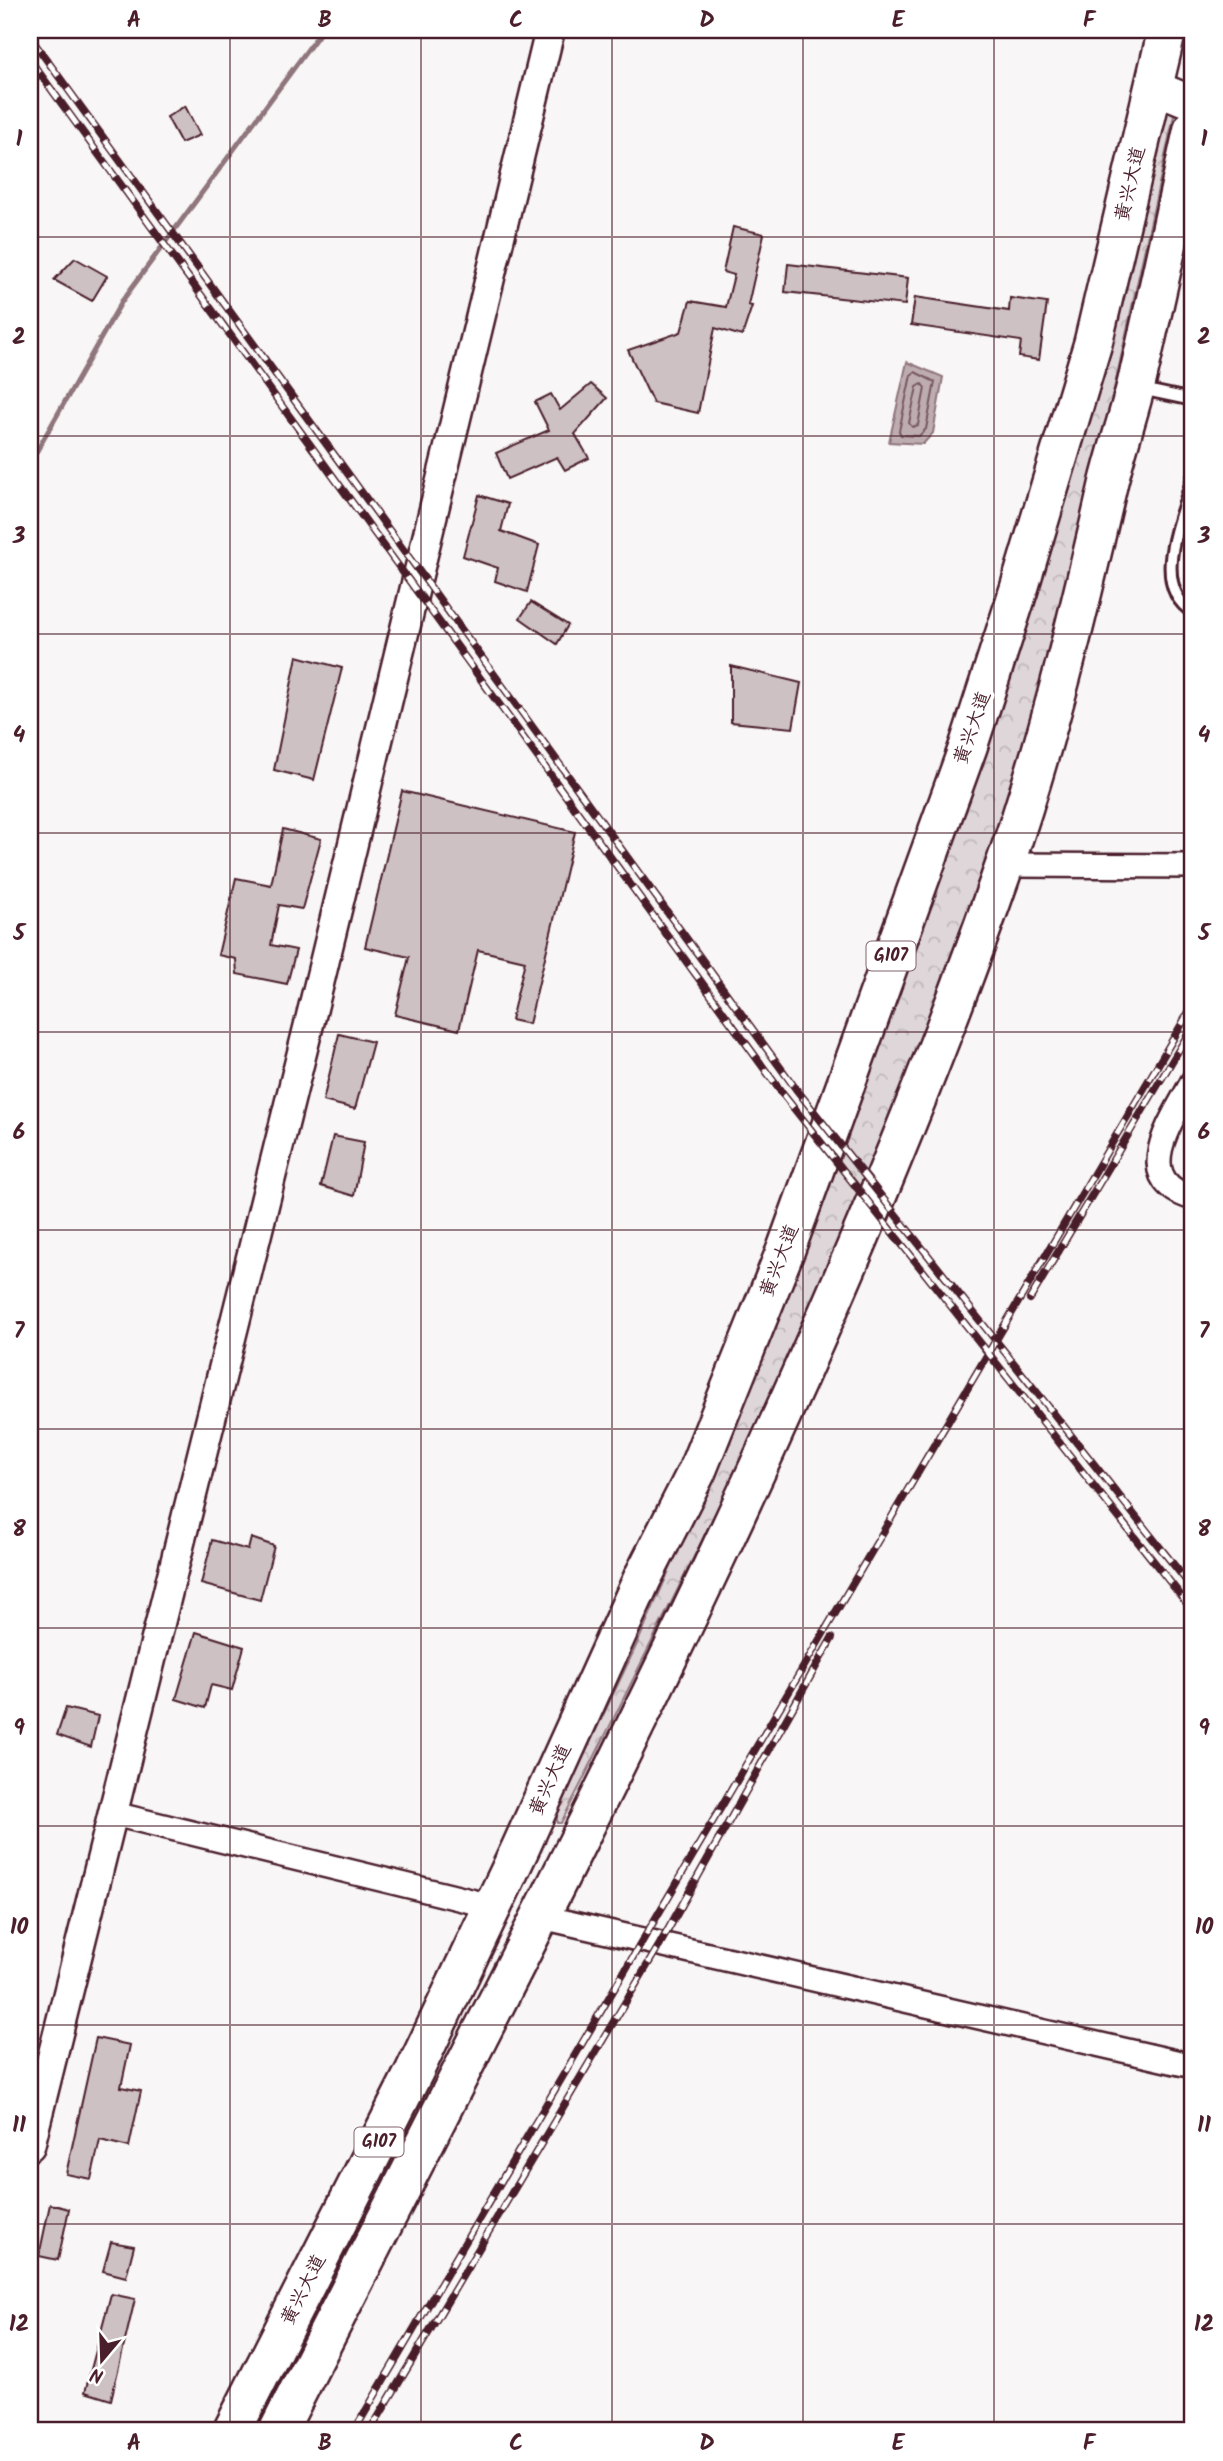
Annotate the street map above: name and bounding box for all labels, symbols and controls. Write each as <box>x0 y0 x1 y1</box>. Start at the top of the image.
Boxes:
text: A <box>127 3 141 39</box>
text: B <box>318 3 332 39</box>
text: C <box>509 3 523 39</box>
text: D <box>699 3 715 39</box>
text: E <box>892 3 906 39</box>
text: F <box>1083 3 1097 39</box>
text: 1 <box>16 122 23 158</box>
text: 1 <box>1201 122 1208 158</box>
street label: 黄兴大道 <box>1108 144 1154 224</box>
text: 2 <box>12 320 26 356</box>
text: 2 <box>1197 320 1211 356</box>
text: 3 <box>12 519 26 555</box>
text: 3 <box>1197 519 1211 555</box>
street label: 黄兴大道 <box>946 687 1000 769</box>
text: 4 <box>13 718 26 754</box>
text: 4 <box>1198 718 1211 754</box>
text: 5 <box>12 916 27 952</box>
text: 5 <box>1197 916 1212 952</box>
road number: G107 <box>866 942 916 971</box>
text: 6 <box>13 1115 25 1151</box>
text: 6 <box>1198 1115 1210 1151</box>
street label: 黄兴大道 <box>752 1220 808 1302</box>
text: 7 <box>14 1314 26 1350</box>
text: 7 <box>1199 1314 1211 1350</box>
text: 8 <box>12 1512 26 1548</box>
text: 8 <box>1197 1512 1211 1548</box>
text: 9 <box>13 1711 25 1747</box>
text: 9 <box>1198 1711 1210 1747</box>
street label: 黄兴大道 <box>522 1739 580 1821</box>
text: 10 <box>10 1910 29 1946</box>
text: 10 <box>1195 1910 1214 1946</box>
text: 11 <box>12 2108 26 2144</box>
text: 11 <box>1197 2108 1211 2144</box>
road number: G107 <box>354 2128 404 2156</box>
street label: 黄兴大道 <box>273 2249 335 2331</box>
text: 12 <box>9 2307 29 2343</box>
text: 12 <box>1194 2307 1214 2343</box>
north arrow <box>66 2324 136 2394</box>
text: N <box>87 2358 108 2390</box>
text: A <box>127 2426 141 2461</box>
text: B <box>318 2426 332 2461</box>
text: C <box>509 2426 523 2461</box>
text: D <box>699 2426 715 2461</box>
text: E <box>892 2426 906 2461</box>
text: F <box>1083 2426 1097 2461</box>

